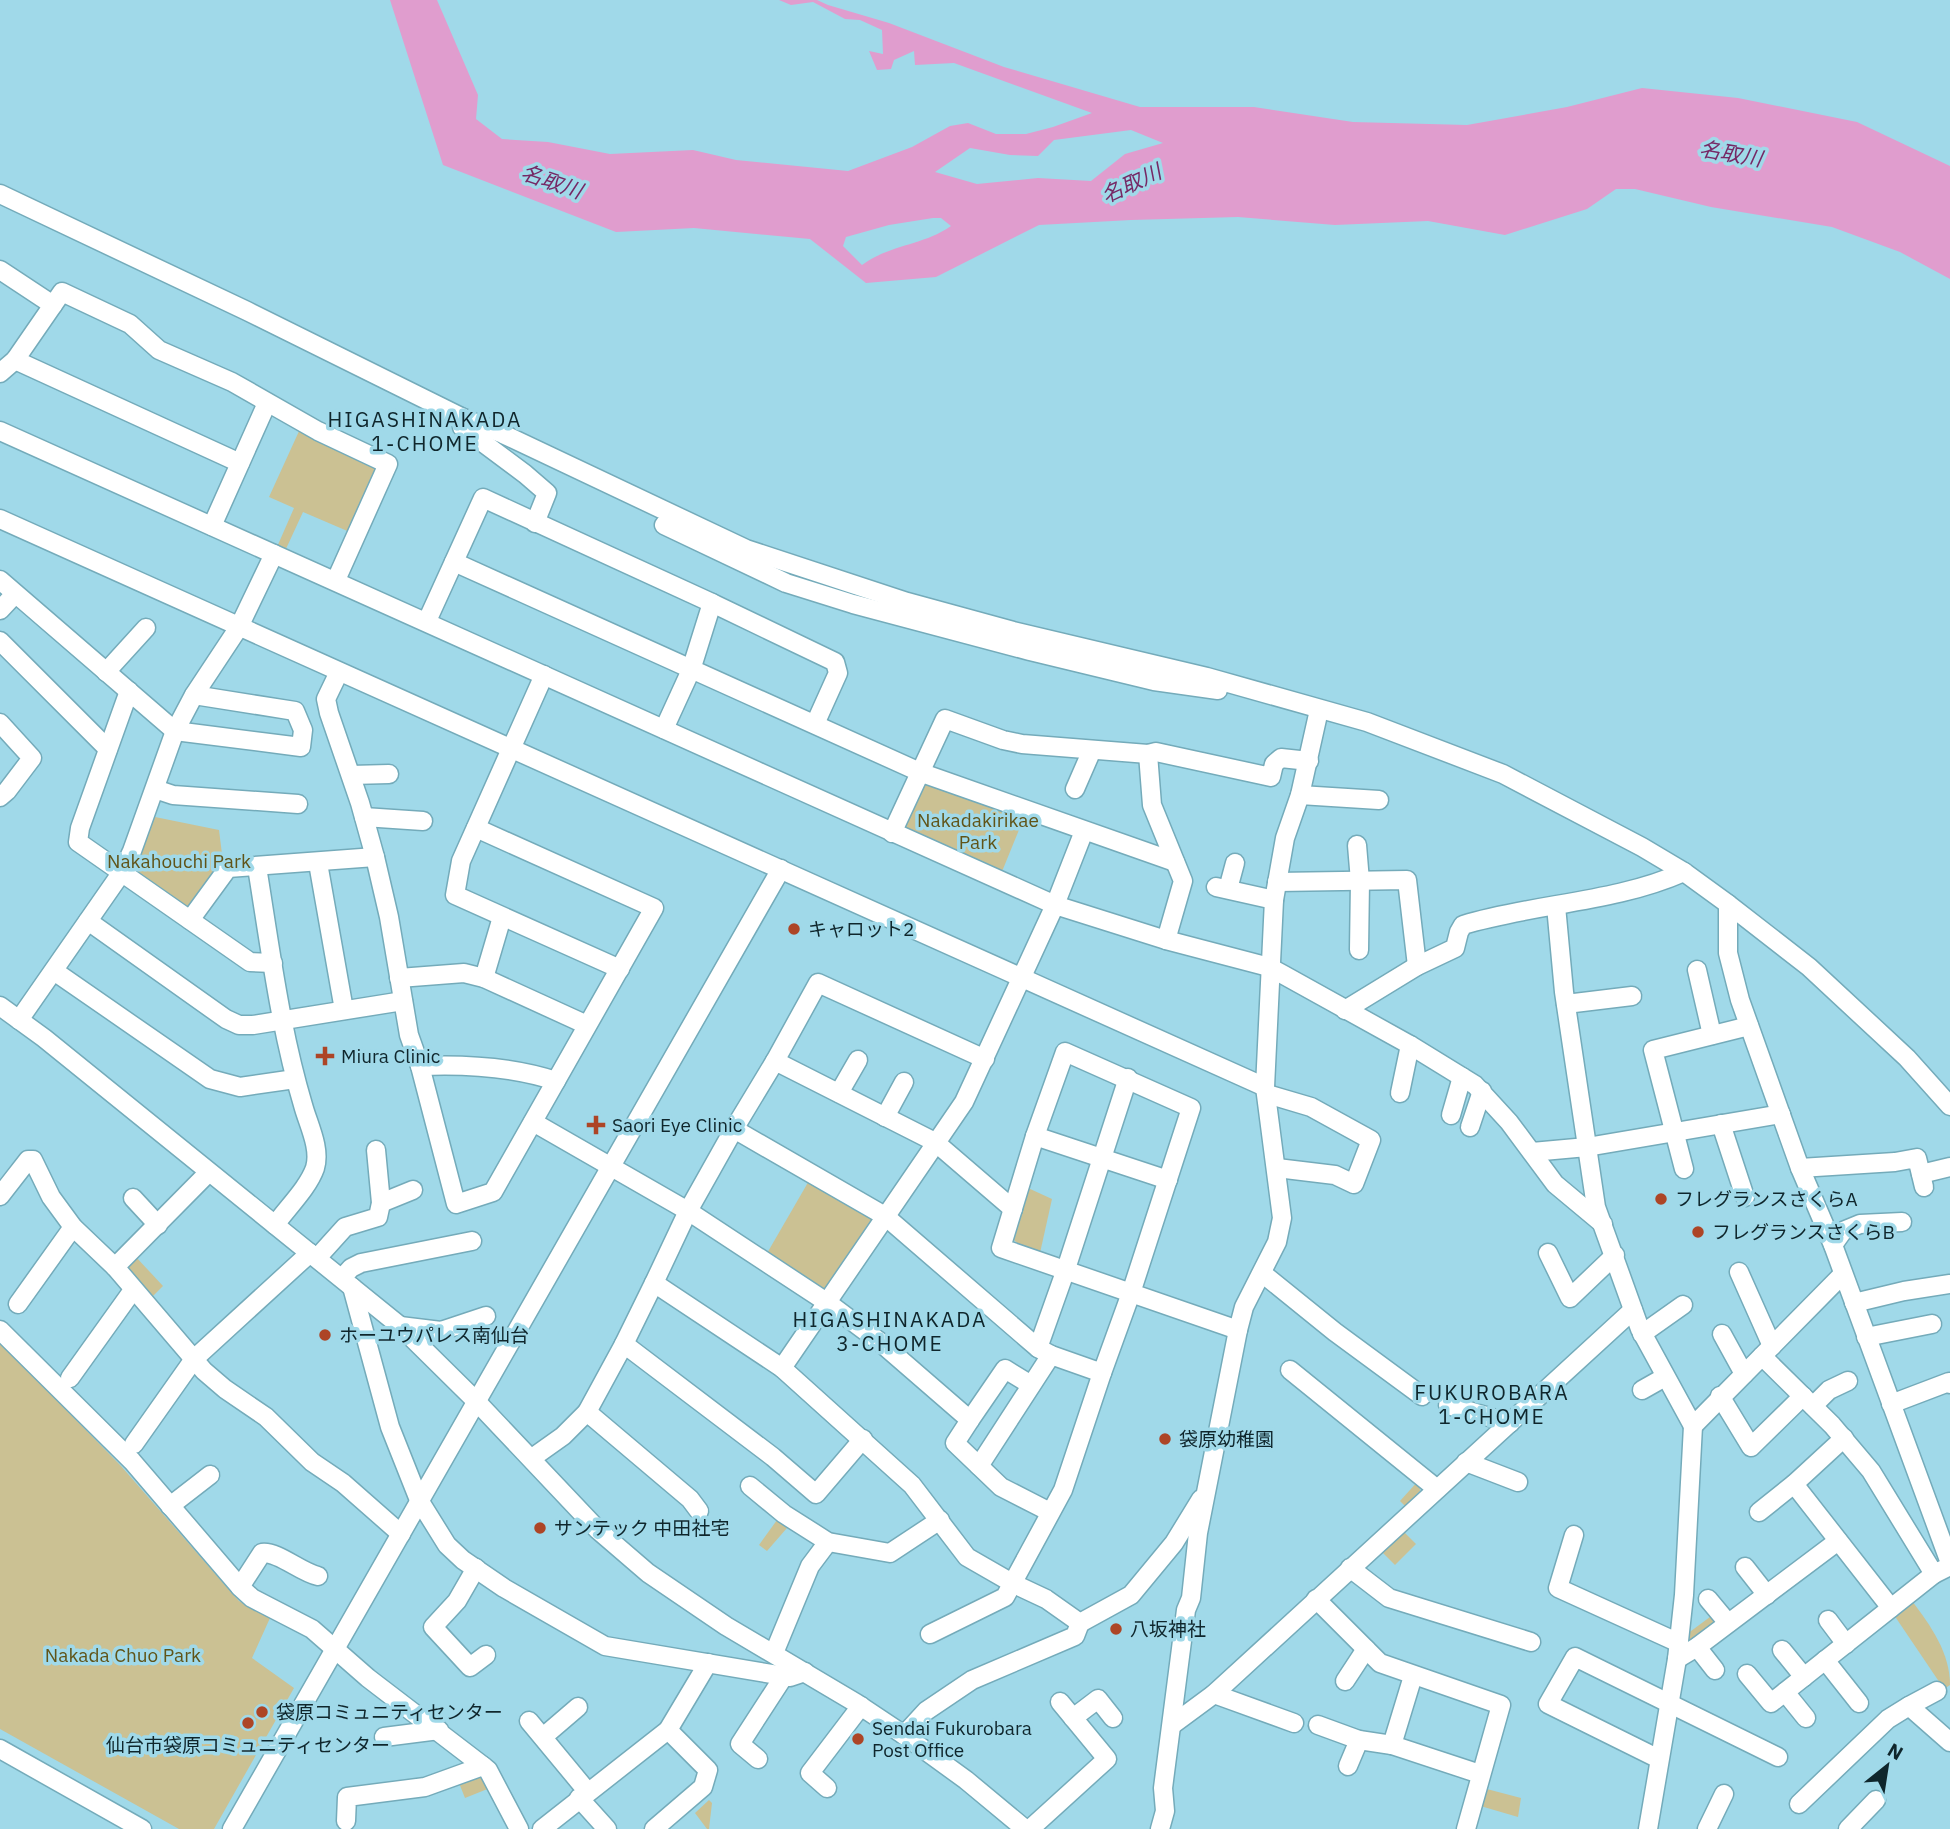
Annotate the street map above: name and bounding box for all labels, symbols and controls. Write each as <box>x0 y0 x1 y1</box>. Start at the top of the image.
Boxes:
water label: 名取川 <box>1698 134 1766 173</box>
water label: 名取川 <box>1097 156 1167 209</box>
water label: 名取川 <box>518 158 588 205</box>
district label: HIGASHINAKADA 1-CHOME <box>327 405 523 457</box>
park label: Nakadakirikae Park <box>917 808 1039 854</box>
park label: Nakahouchi Park <box>107 849 251 873</box>
place label: キャロット2 <box>808 917 914 941</box>
marker: キャロット2 <box>786 921 802 937</box>
place label: Miura Clinic <box>341 1044 441 1068</box>
marker: Miura Clinic <box>315 1046 335 1066</box>
place label: Saori Eye Clinic <box>612 1113 743 1137</box>
marker: Saori Eye Clinic <box>586 1115 606 1135</box>
place label: フレグランスさくらA <box>1675 1187 1858 1211</box>
marker: フレグランスさくらA <box>1653 1191 1669 1207</box>
place label: フレグランスさくらB <box>1712 1220 1895 1244</box>
marker: フレグランスさくらB <box>1690 1224 1706 1240</box>
district label: HIGASHINAKADA 3-CHOME <box>792 1305 988 1357</box>
place label: ホーユウパレス南仙台 <box>339 1323 529 1347</box>
marker: ホーユウパレス南仙台 <box>317 1327 333 1343</box>
district label: FUKUROBARA 1-CHOME <box>1414 1378 1570 1430</box>
place label: 袋原幼稚園 <box>1179 1427 1274 1451</box>
marker: 袋原幼稚園 <box>1157 1431 1173 1447</box>
place label: サンテック 中田社宅 <box>554 1516 730 1540</box>
marker: サンテック 中田社宅 <box>532 1520 548 1536</box>
place label: 八坂神社 <box>1130 1617 1206 1641</box>
marker: 八坂神社 <box>1108 1621 1124 1637</box>
park label: Nakada Chuo Park <box>45 1643 201 1667</box>
place label: 袋原コミュニティセンター <box>276 1700 503 1724</box>
marker: 袋原コミュニティセンター <box>254 1704 270 1720</box>
marker: 仙台市袋原コミュニティセンター <box>240 1715 256 1731</box>
place label: Sendai Fukurobara Post Office <box>872 1716 1032 1762</box>
marker: Sendai Fukurobara Post Office <box>850 1731 866 1747</box>
north arrow <box>1852 1731 1922 1801</box>
place label: 仙台市袋原コミュニティセンター <box>106 1733 390 1757</box>
text: N <box>1884 1737 1907 1765</box>

